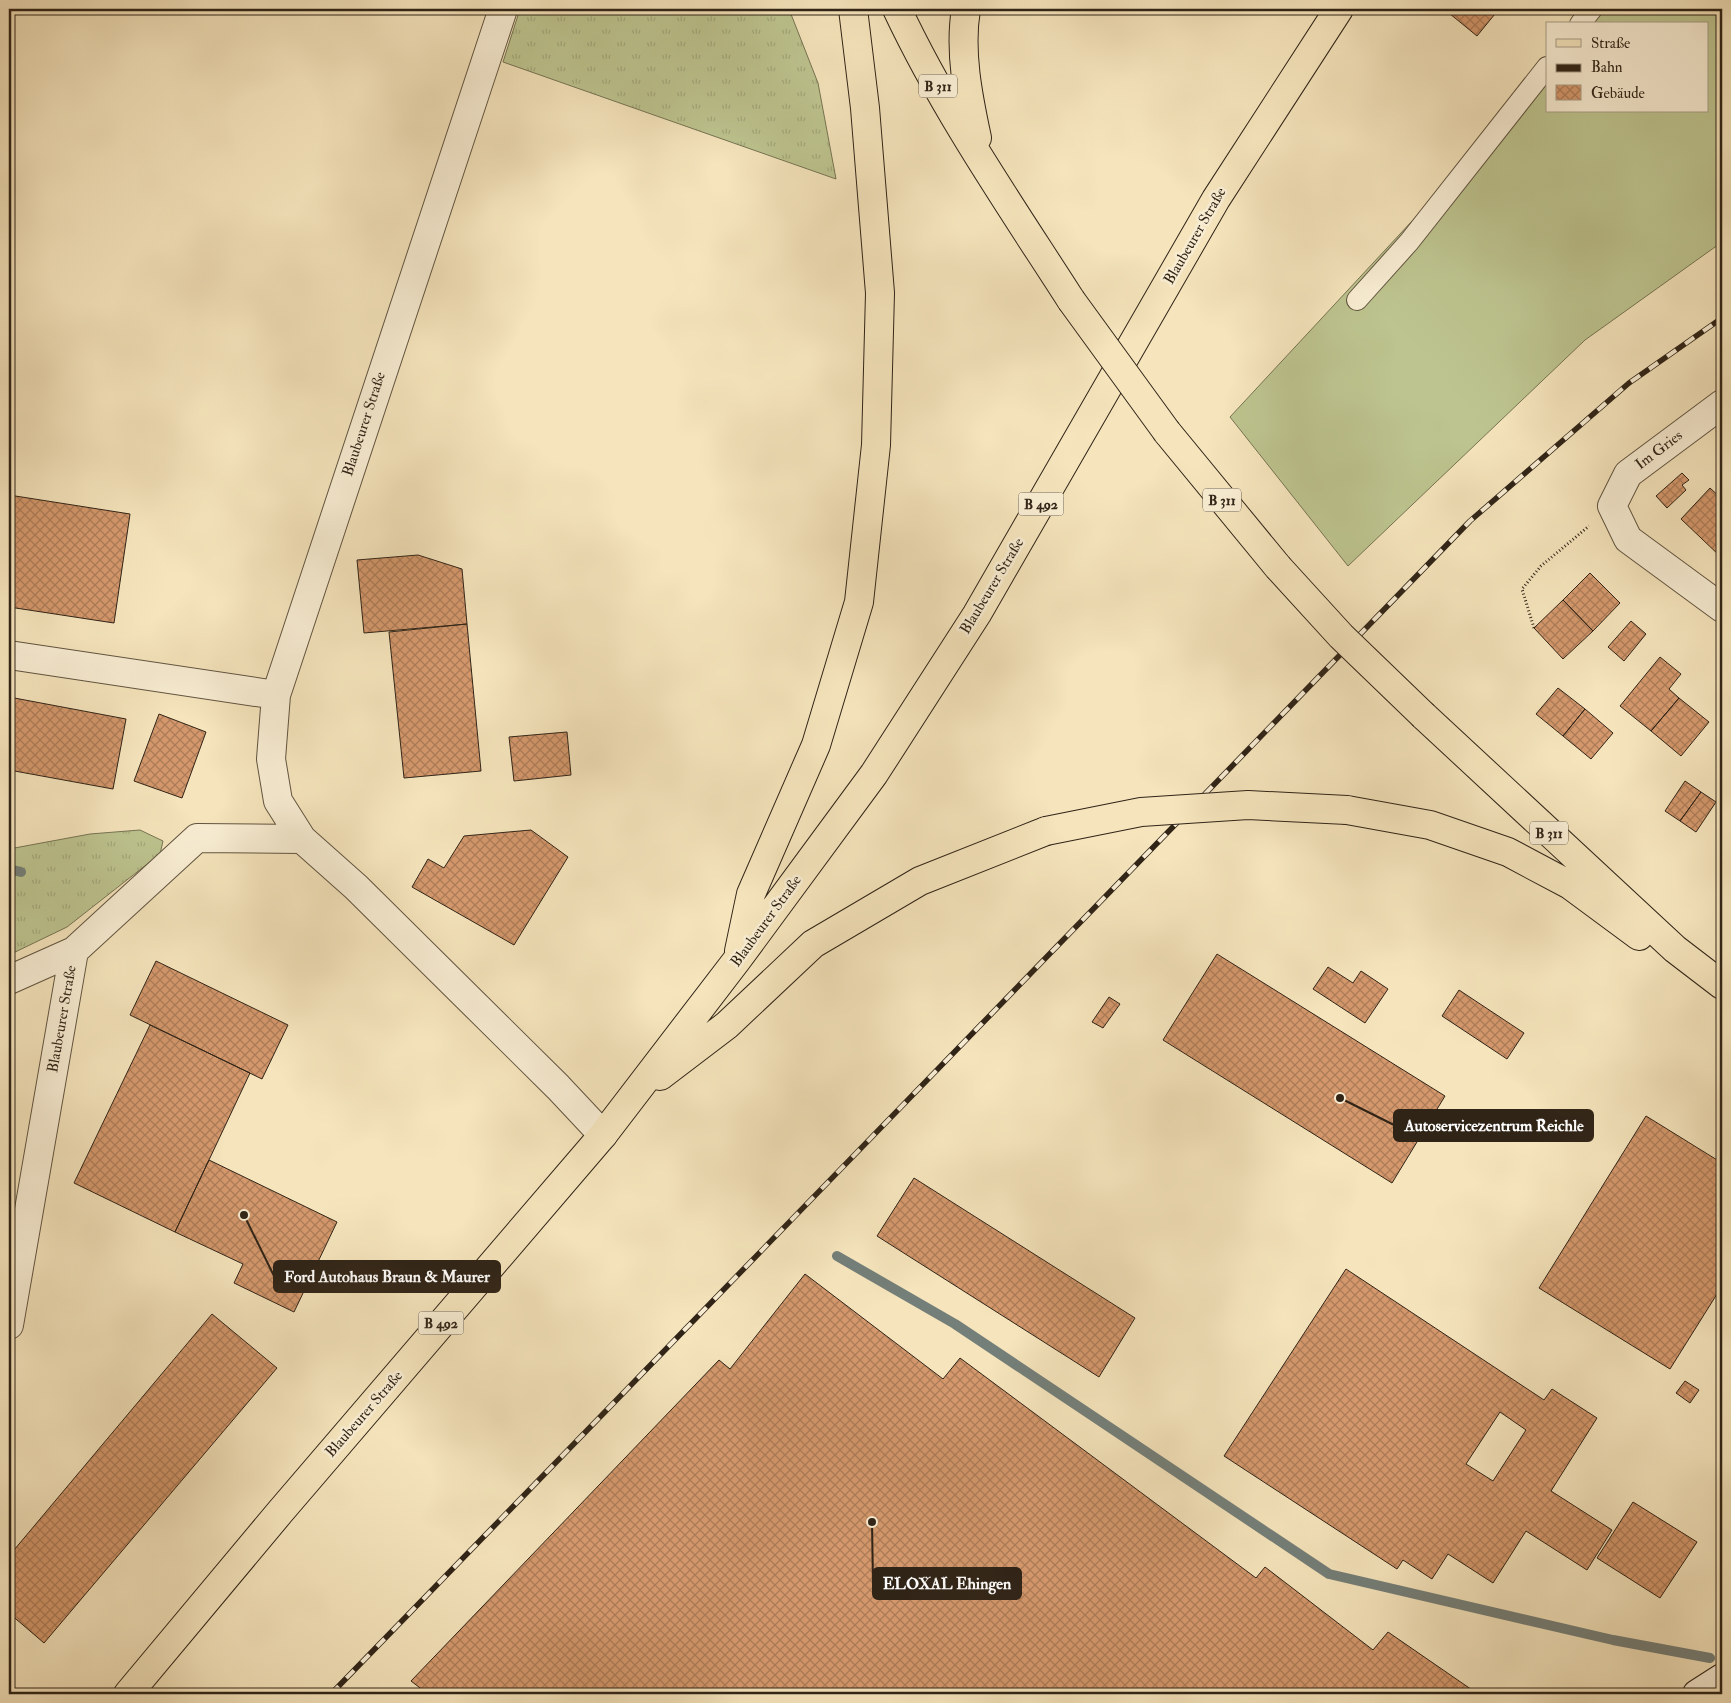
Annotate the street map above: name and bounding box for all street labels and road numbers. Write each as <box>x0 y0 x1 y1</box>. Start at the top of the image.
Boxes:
road number: B 311 <box>919 74 957 98</box>
street label: Blaubeurer Straße <box>1160 184 1230 288</box>
street label: Blaubeurer Straße <box>338 369 390 479</box>
street label: Im Gries <box>1632 426 1686 474</box>
road number: B 311 <box>1203 488 1241 512</box>
road number: B 492 <box>1018 492 1064 516</box>
street label: Blaubeurer Straße <box>956 534 1028 638</box>
road number: B 311 <box>1530 821 1568 844</box>
street label: Blaubeurer Straße <box>726 871 806 971</box>
street label: Blaubeurer Straße <box>43 964 81 1074</box>
road number: B 492 <box>418 1312 464 1335</box>
street label: Blaubeurer Straße <box>321 1367 407 1461</box>

